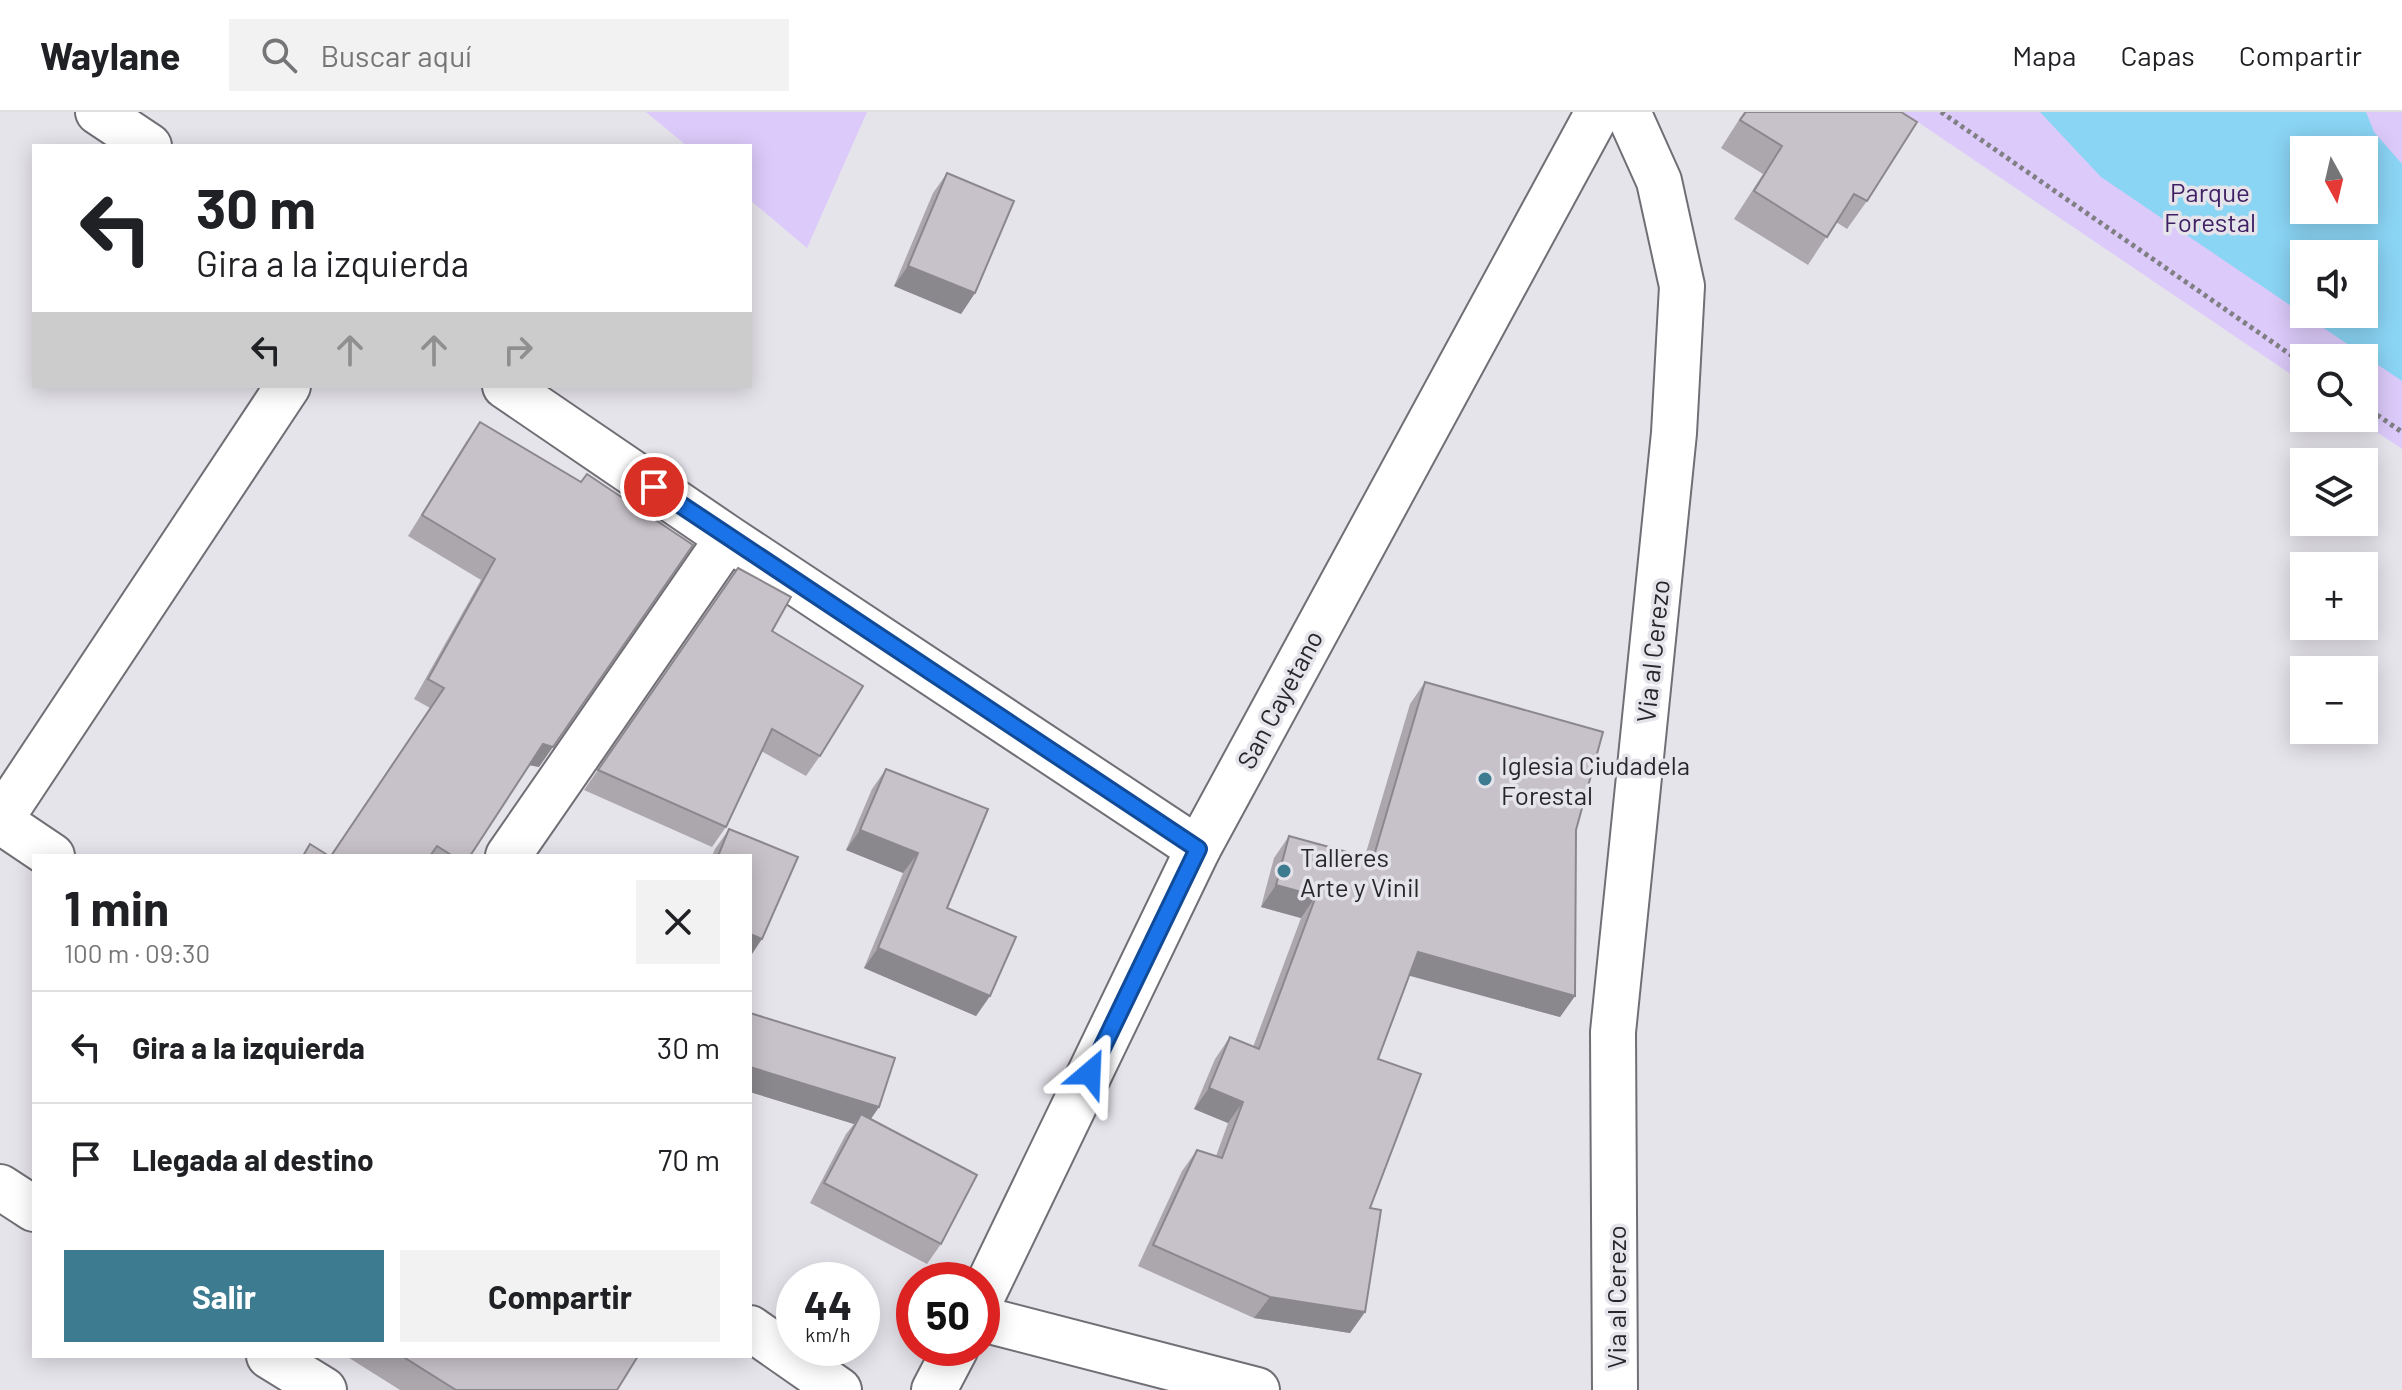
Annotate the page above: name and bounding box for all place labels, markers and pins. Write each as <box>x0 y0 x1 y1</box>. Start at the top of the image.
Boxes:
pin <box>620 453 688 521</box>
place label: Iglesia Ciudadela Forestal <box>1501 749 1690 810</box>
marker: Iglesia Ciudadela Forestal <box>1476 770 1494 788</box>
place label: Talleres Arte y Vinil <box>1300 841 1420 902</box>
marker: Talleres Arte y Vinil <box>1275 862 1293 880</box>

